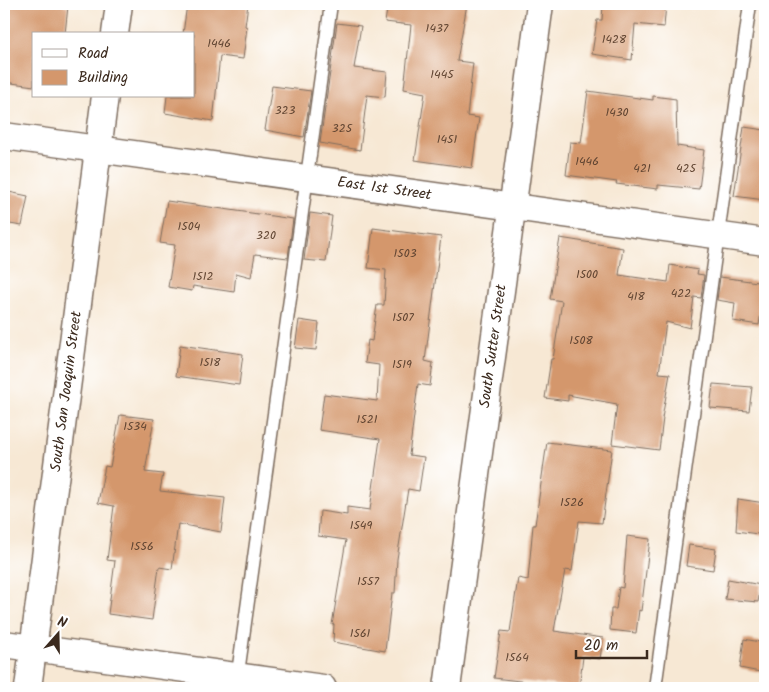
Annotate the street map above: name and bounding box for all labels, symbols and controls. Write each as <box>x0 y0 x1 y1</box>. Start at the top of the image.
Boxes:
house number: 1437 <box>426 19 449 38</box>
house number: 1428 <box>602 30 627 49</box>
legend <box>32 32 195 98</box>
house number: 1446 <box>207 34 231 53</box>
text: Road <box>78 42 109 66</box>
house number: 1445 <box>430 65 455 84</box>
text: Building <box>78 66 128 90</box>
house number: 323 <box>275 101 295 120</box>
house number: 1430 <box>605 103 629 122</box>
house number: 325 <box>332 119 354 138</box>
house number: 1451 <box>437 130 458 149</box>
house number: 1446 <box>575 152 599 171</box>
house number: 421 <box>633 159 651 178</box>
house number: 425 <box>676 159 698 178</box>
street label: East 1st Street <box>336 171 433 207</box>
house number: 1504 <box>178 217 201 236</box>
house number: 320 <box>256 226 276 245</box>
house number: 1503 <box>393 244 417 263</box>
house number: 1500 <box>576 265 598 284</box>
house number: 1512 <box>193 267 214 286</box>
street label: South Sutter Street <box>473 283 514 409</box>
house number: 422 <box>671 284 691 303</box>
house number: 418 <box>627 287 646 306</box>
house number: 1507 <box>392 308 414 327</box>
street label: South San Joaquin Street <box>44 310 89 473</box>
house number: 1508 <box>569 331 593 350</box>
house number: 1518 <box>199 353 221 372</box>
house number: 1519 <box>392 355 412 374</box>
house number: 1521 <box>357 410 378 429</box>
house number: 1534 <box>123 417 147 436</box>
house number: 1526 <box>560 493 584 512</box>
house number: 1549 <box>350 516 372 535</box>
house number: 1556 <box>130 537 154 556</box>
house number: 1557 <box>357 572 380 591</box>
north arrow <box>32 610 82 660</box>
text: N <box>54 611 70 635</box>
house number: 1561 <box>350 624 371 643</box>
scale bar <box>576 627 648 659</box>
text: 20 m <box>584 634 618 658</box>
house number: 1564 <box>505 648 529 667</box>

